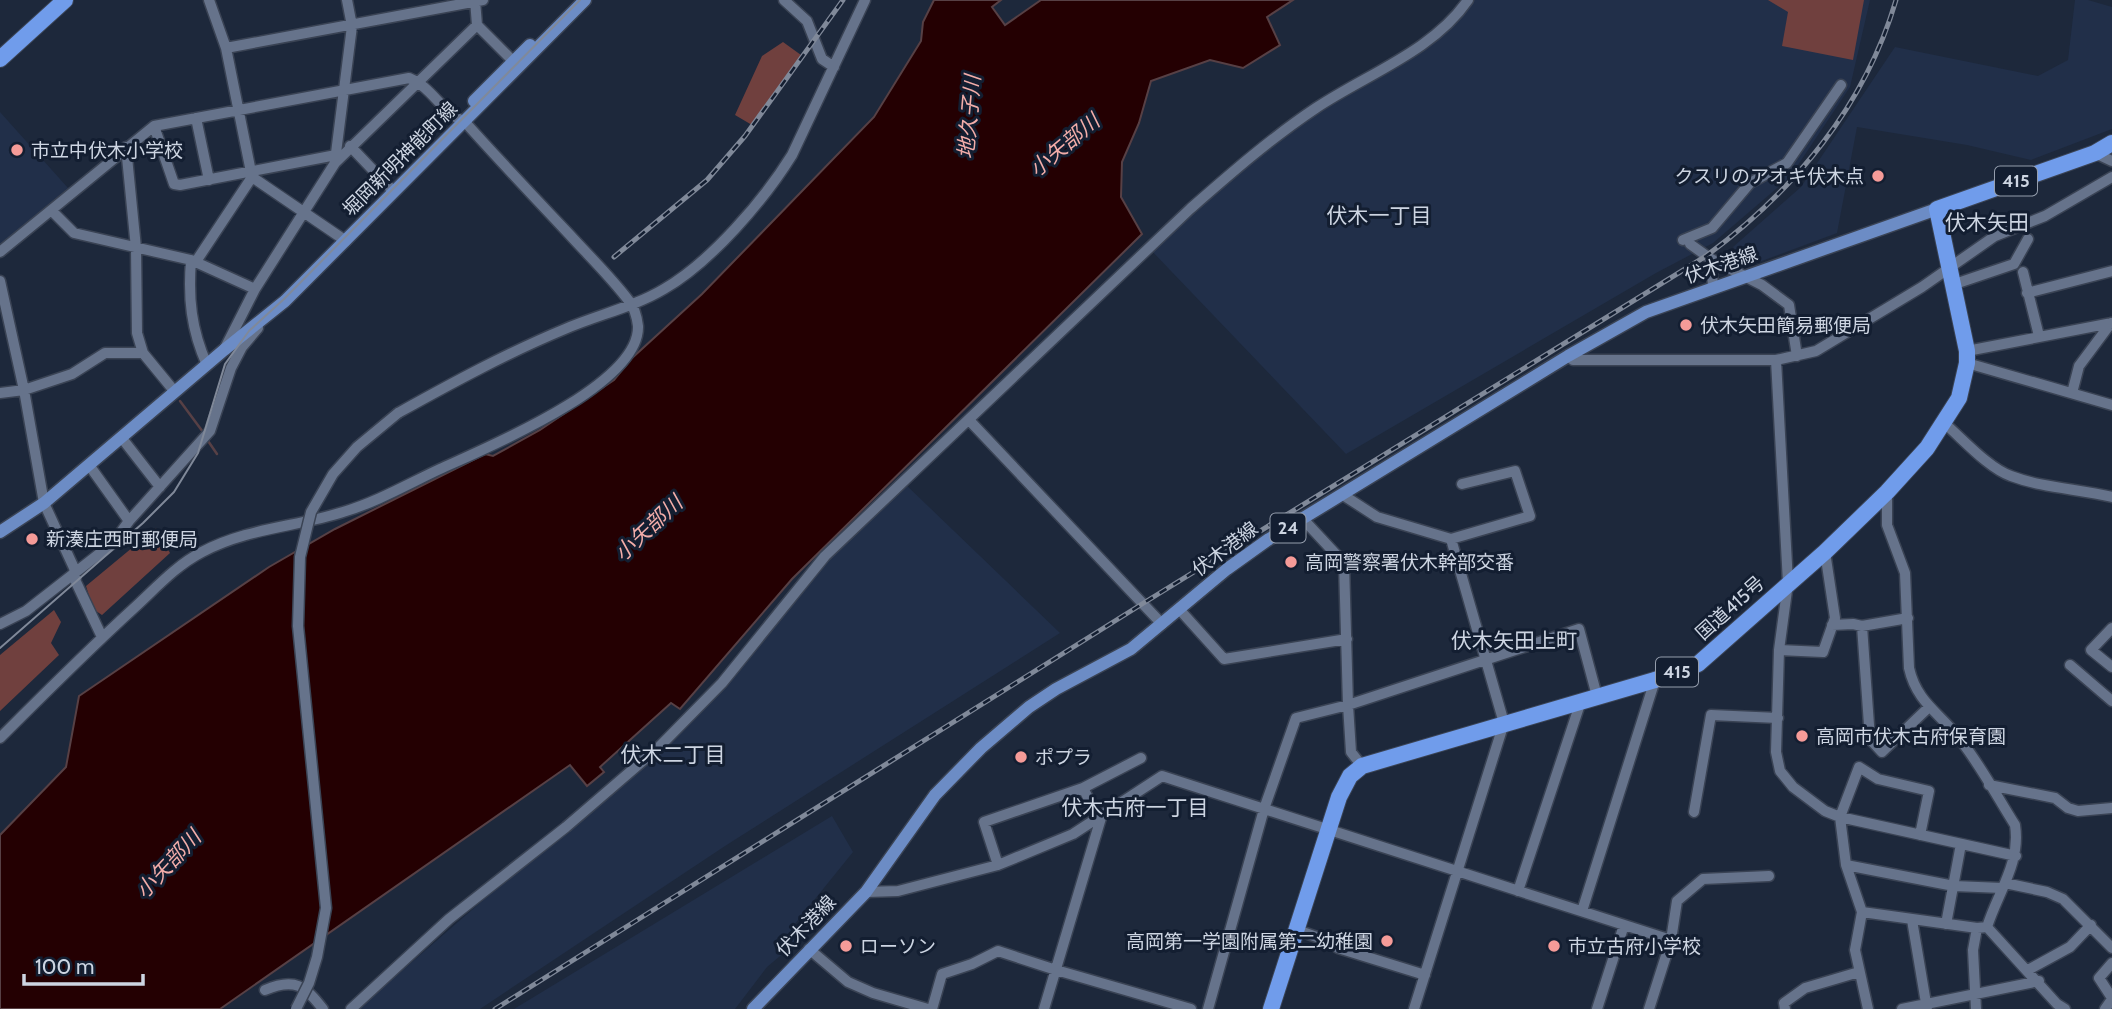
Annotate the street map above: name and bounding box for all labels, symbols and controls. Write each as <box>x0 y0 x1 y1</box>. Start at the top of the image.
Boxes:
water label: 地久子川 <box>953 72 985 160</box>
street label: 堀岡新明神能町線 <box>338 97 462 221</box>
water label: 小矢部川 <box>1024 107 1106 182</box>
place label: 市立中伏木小学校 <box>31 139 183 162</box>
marker: 市立中伏木小学校 <box>9 142 25 158</box>
place label: クスリのアオキ伏木点 <box>1675 165 1864 188</box>
road number: 415 <box>1995 166 2037 196</box>
marker: クスリのアオキ伏木点 <box>1870 168 1886 184</box>
district label: 伏木一丁目 <box>1327 203 1432 228</box>
district label: 伏木矢田 <box>1945 210 2029 235</box>
street label: 伏木港線 <box>1681 242 1761 288</box>
place label: 伏木矢田簡易郵便局 <box>1700 314 1871 337</box>
marker: 伏木矢田簡易郵便局 <box>1678 317 1694 333</box>
water label: 小矢部川 <box>609 489 689 566</box>
road number: 24 <box>1270 514 1306 542</box>
street label: 伏木港線 <box>1188 517 1262 581</box>
place label: 新湊庄西町郵便局 <box>46 528 198 551</box>
marker: 新湊庄西町郵便局 <box>24 531 40 547</box>
place label: 高岡警察署伏木幹部交番 <box>1305 551 1514 574</box>
marker: 高岡警察署伏木幹部交番 <box>1283 554 1299 570</box>
street label: 国道415号 <box>1691 571 1769 645</box>
district label: 伏木矢田上町 <box>1451 628 1577 653</box>
road number: 415 <box>1656 658 1698 686</box>
place label: 高岡市伏木古府保育園 <box>1816 725 2006 748</box>
marker: 高岡市伏木古府保育園 <box>1794 728 1810 744</box>
district label: 伏木二丁目 <box>621 742 726 767</box>
place label: ポプラ <box>1035 746 1092 769</box>
marker: ポプラ <box>1013 749 1029 765</box>
district label: 伏木古府一丁目 <box>1062 795 1209 820</box>
water label: 小矢部川 <box>130 823 207 903</box>
street label: 伏木港線 <box>771 891 841 961</box>
place label: 高岡第一学園附属第二幼稚園 <box>1126 930 1373 953</box>
marker: 高岡第一学園附属第二幼稚園 <box>1379 933 1395 949</box>
place label: ローソン <box>860 935 936 958</box>
place label: 市立古府小学校 <box>1568 935 1701 958</box>
marker: ローソン <box>838 938 854 954</box>
marker: 市立古府小学校 <box>1546 938 1562 954</box>
scale bar <box>24 942 144 986</box>
text: 100 m <box>35 954 94 979</box>

